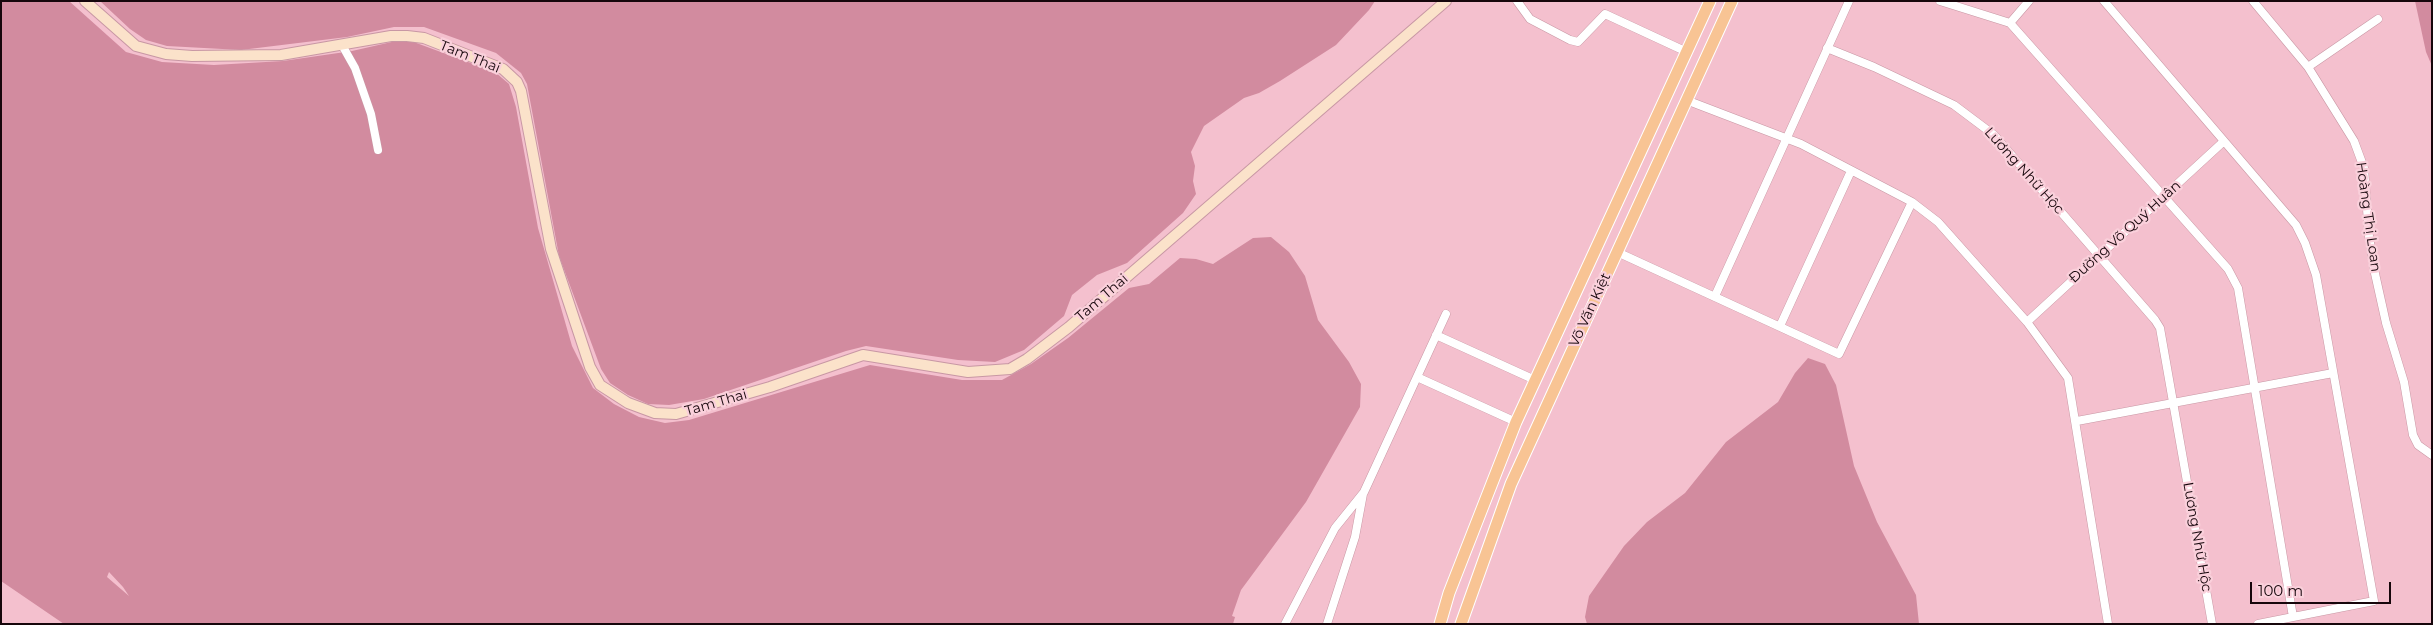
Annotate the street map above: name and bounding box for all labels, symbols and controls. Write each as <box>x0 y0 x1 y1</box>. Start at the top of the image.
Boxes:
street label: Tam Thai <box>437 37 503 77</box>
street label: Lương Nhữ Hộc <box>1981 124 2067 218</box>
street label: Hoàng Thị Loan <box>2352 161 2384 273</box>
street label: Đường Võ Quý Huân <box>2066 177 2184 287</box>
street label: Võ Văn Kiệt <box>1566 270 1614 350</box>
street label: Tam Thai <box>1072 271 1132 325</box>
street label: Tam Thai <box>683 386 749 420</box>
street label: Lương Nhữ Hộc <box>2179 481 2215 593</box>
scale bar <box>2253 572 2394 604</box>
text: 100 m <box>2258 581 2303 600</box>

